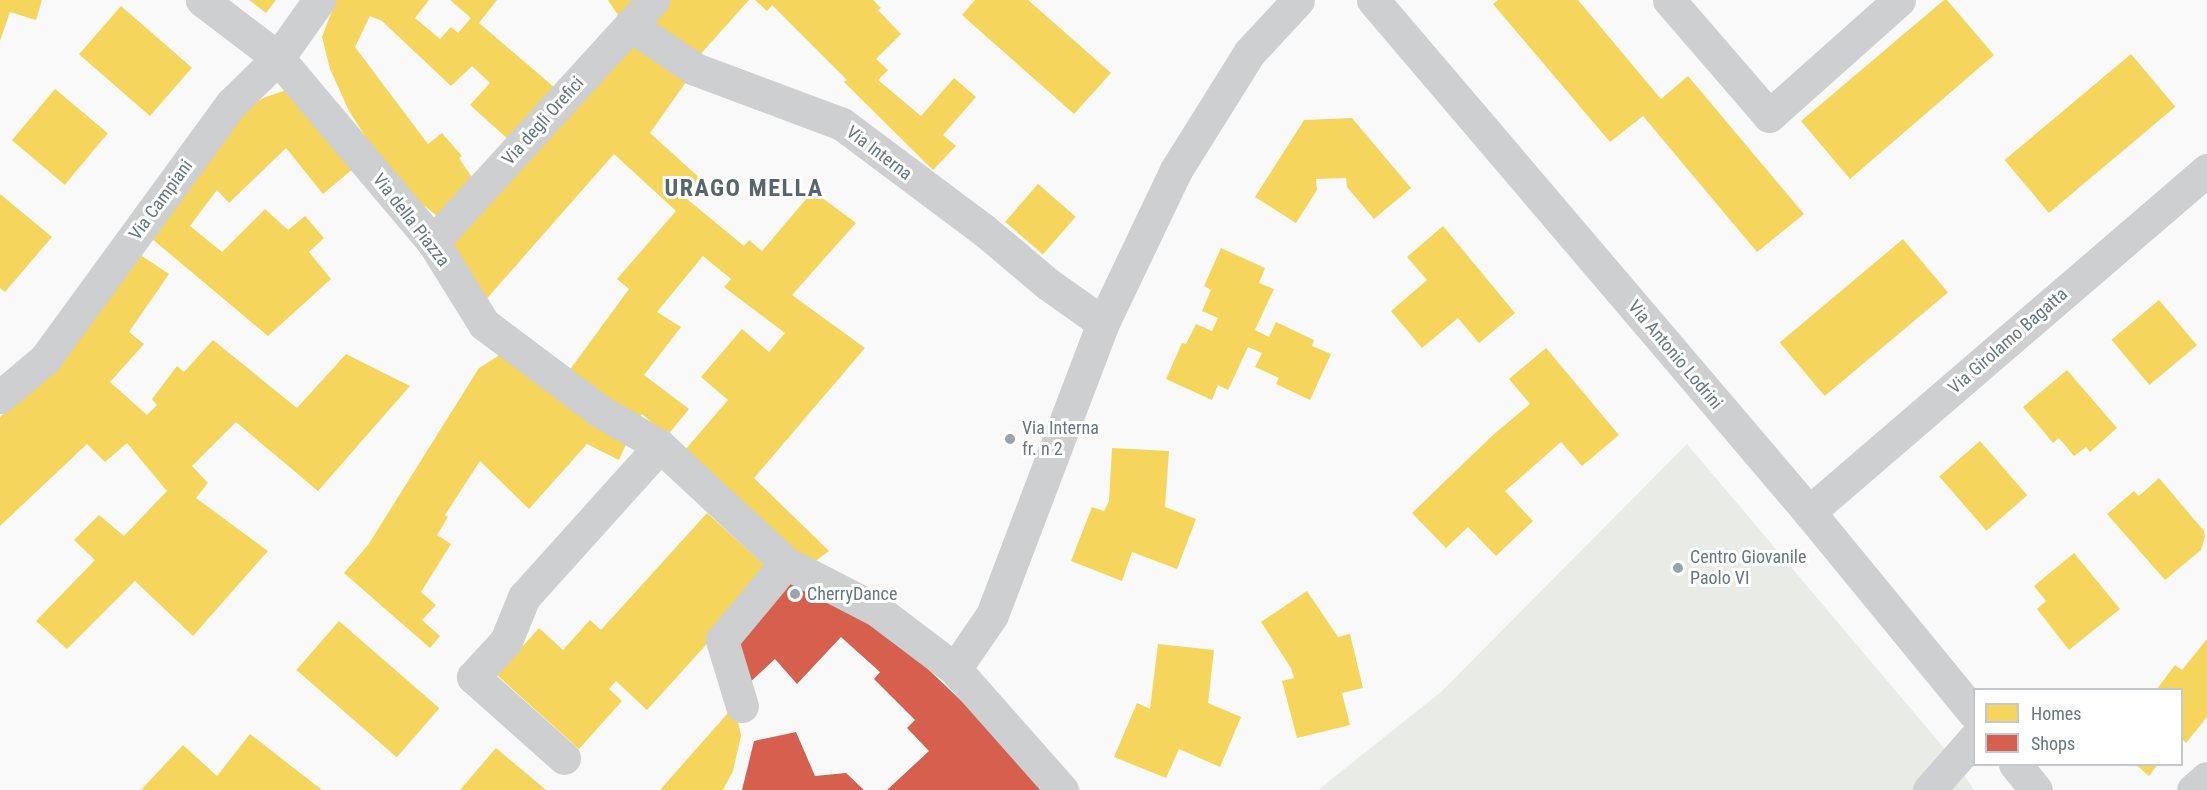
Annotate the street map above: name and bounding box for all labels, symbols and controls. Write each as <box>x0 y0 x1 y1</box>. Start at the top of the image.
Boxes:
street label: Via degli Orefici <box>498 72 588 170</box>
street label: Via Interna <box>842 121 916 185</box>
street label: Via Campiani <box>125 156 197 244</box>
street label: Via della Piazza <box>368 169 454 271</box>
district label: URAGO MELLA <box>664 175 824 203</box>
street label: Via Girolamo Bagatta <box>1944 283 2072 399</box>
street label: Via Antonio Lodrini <box>1623 296 1727 414</box>
place label: Via Interna fr. n 2 <box>1022 418 1099 460</box>
marker: Via Interna fr. n 2 <box>1003 432 1017 446</box>
place label: Centro Giovanile Paolo VI <box>1690 547 1806 590</box>
marker: Centro Giovanile Paolo VI <box>1671 561 1685 575</box>
place label: CherryDance <box>807 583 897 605</box>
marker: CherryDance <box>788 587 802 601</box>
legend <box>1973 688 2183 766</box>
text: Homes <box>2031 703 2081 724</box>
text: Shops <box>2031 733 2075 754</box>

